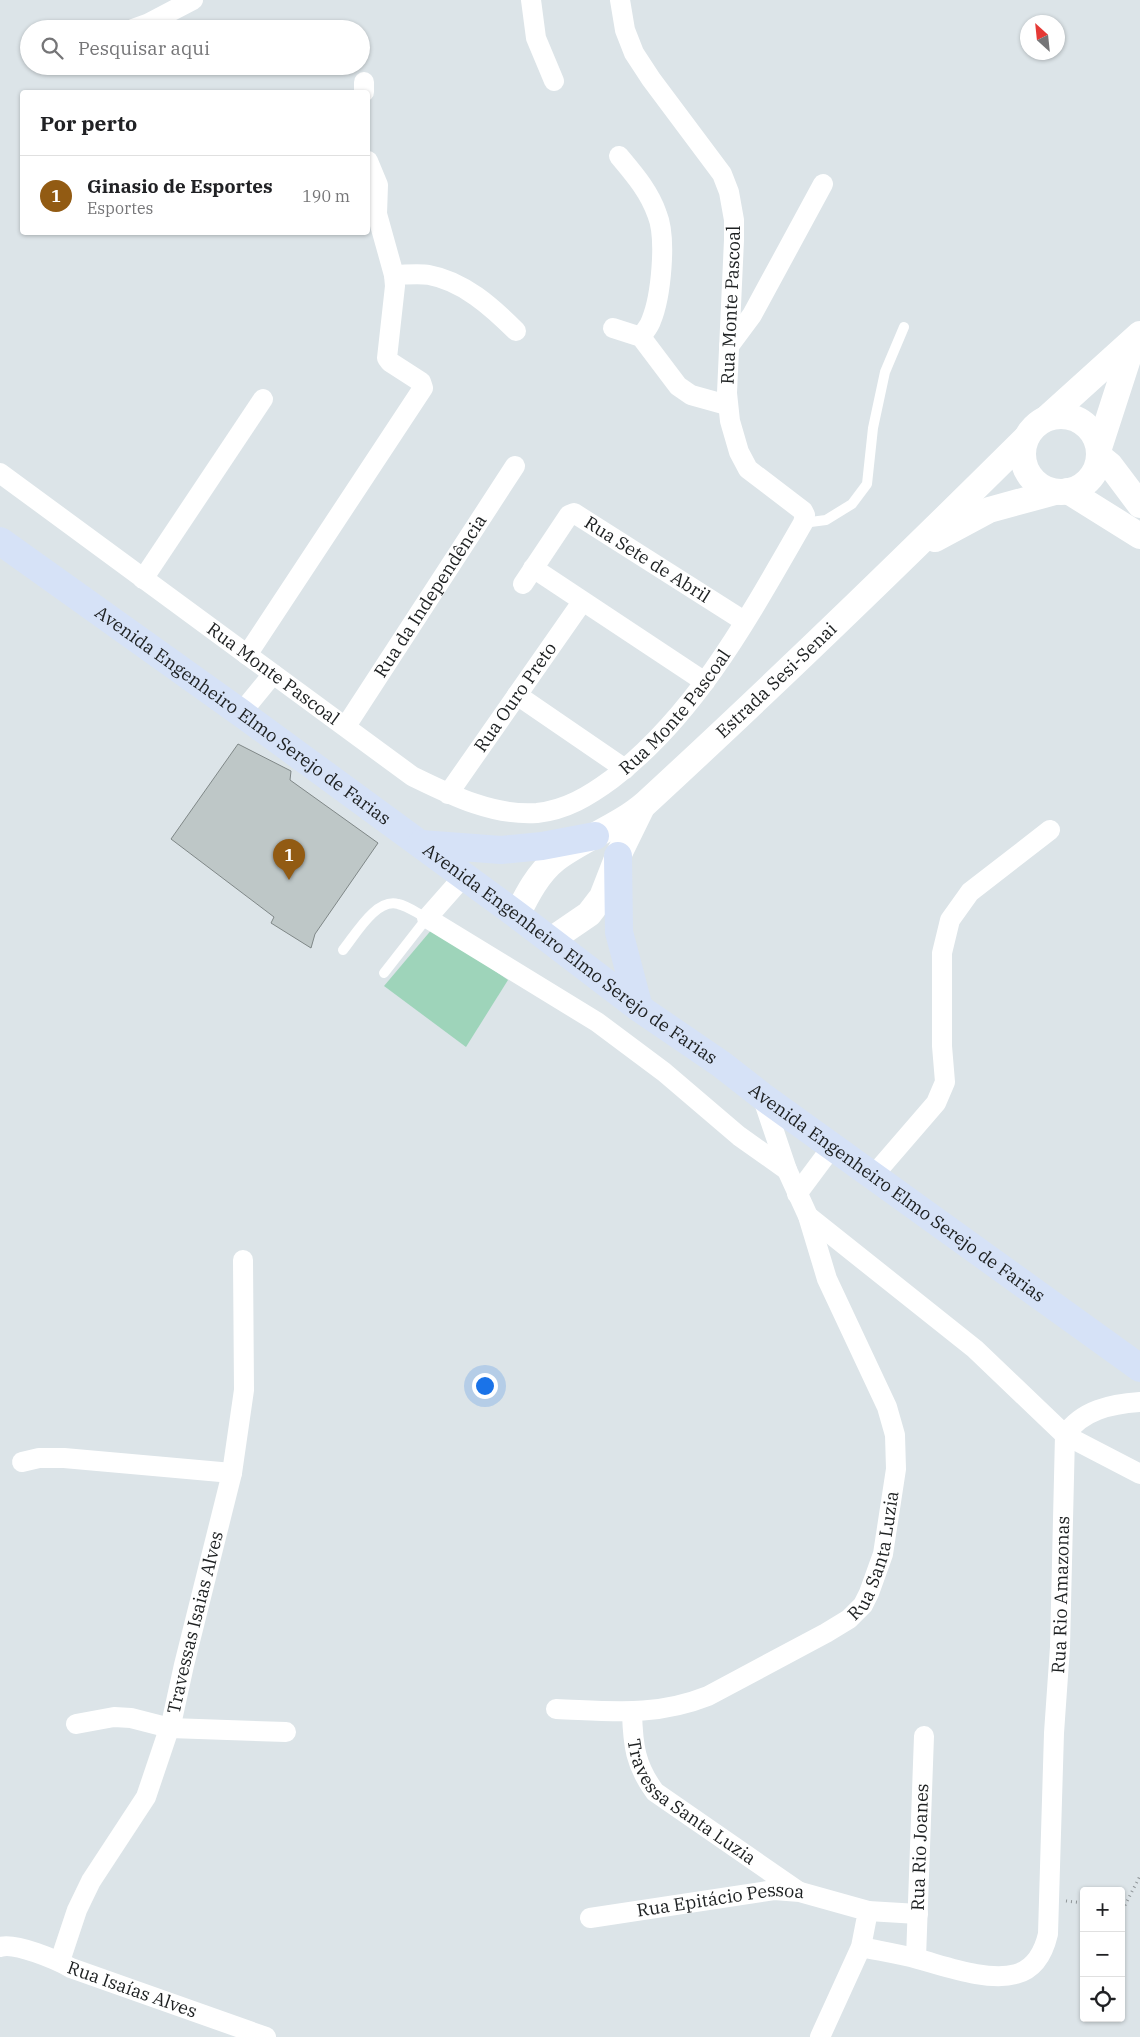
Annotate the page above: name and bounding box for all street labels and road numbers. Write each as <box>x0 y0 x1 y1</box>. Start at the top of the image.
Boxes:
street label: Rua Monte Pascoal <box>715 226 745 385</box>
street label: Rua da Independência <box>369 510 492 682</box>
street label: Rua Sete de Abril <box>580 511 715 608</box>
street label: Avenida Engenheiro Elmo Serejo de Farias <box>91 600 396 830</box>
street label: Rua Monte Pascoal <box>203 617 344 730</box>
street label: Estrada Sesi-Senai <box>711 617 842 743</box>
street label: Rua Ouro Preto <box>469 638 561 756</box>
street label: Rua Monte Pascoal <box>614 645 735 780</box>
street label: Avenida Engenheiro Elmo Serejo de Farias <box>419 838 722 1069</box>
street label: Avenida Engenheiro Elmo Serejo de Farias <box>744 1078 1050 1307</box>
street label: Rua Santa Luzia <box>842 1489 904 1625</box>
street label: Rua Rio Amazonas <box>1046 1515 1074 1674</box>
street label: Travessas Isaias Alves <box>162 1528 228 1716</box>
street label: Travessa Santa Luzia <box>623 1737 761 1870</box>
street label: Rua Rio Joanes <box>906 1783 933 1911</box>
street label: Rua Epitácio Pessoa <box>635 1878 805 1922</box>
street label: Rua Isaías Alves <box>64 1956 200 2023</box>

